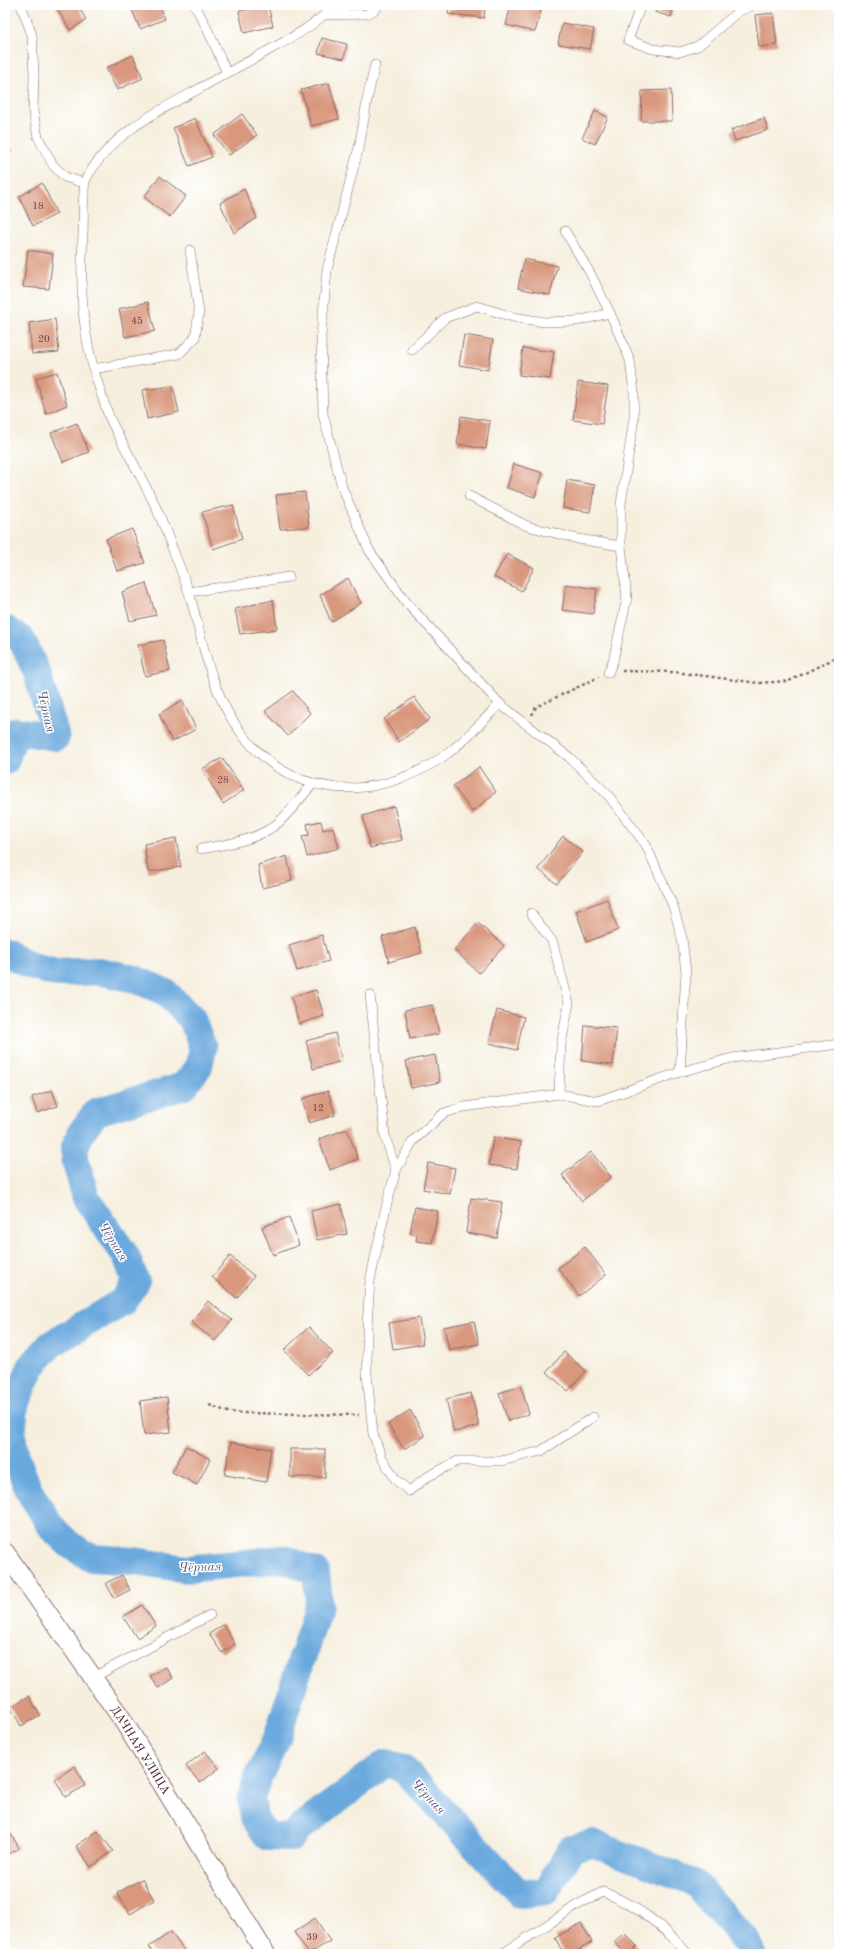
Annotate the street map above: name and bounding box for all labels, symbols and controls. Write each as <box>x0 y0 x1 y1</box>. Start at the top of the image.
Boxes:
house number: 18 <box>32 201 44 211</box>
house number: 45 <box>131 316 143 326</box>
house number: 20 <box>38 334 50 344</box>
water label: Чёрная <box>34 689 57 734</box>
house number: 28 <box>217 775 229 785</box>
house number: 12 <box>312 1103 324 1113</box>
water label: Чёрная <box>96 1220 130 1264</box>
water label: Чёрная <box>178 1560 222 1575</box>
street label: ДАЧНАЯ УЛИЦА <box>108 1704 172 1797</box>
water label: Чёрная <box>408 1777 447 1817</box>
house number: 39 <box>306 1932 318 1942</box>

